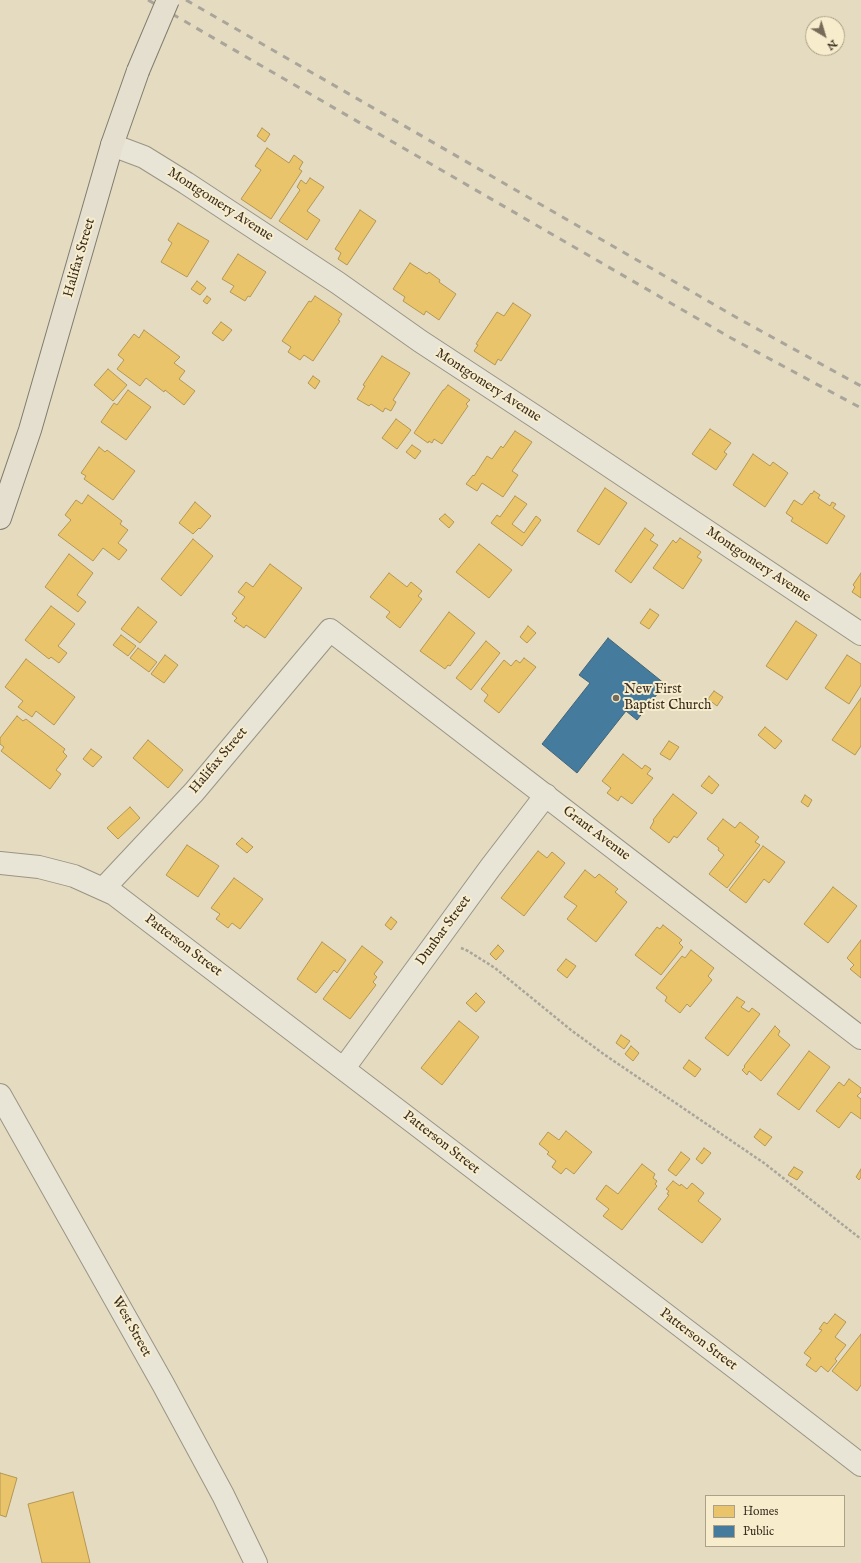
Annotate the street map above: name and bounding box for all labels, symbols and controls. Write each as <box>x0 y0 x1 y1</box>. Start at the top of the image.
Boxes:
north arrow <box>805 16 845 56</box>
text: N <box>824 36 840 53</box>
street label: Montgomery Avenue <box>164 164 276 246</box>
street label: Halifax Street <box>61 217 99 299</box>
street label: Montgomery Avenue <box>432 345 544 427</box>
street label: Montgomery Avenue <box>702 524 814 606</box>
place label: New First Baptist Church <box>624 682 711 714</box>
marker: New First Baptist Church <box>611 693 621 703</box>
street label: Halifax Street <box>186 724 252 798</box>
street label: Grant Avenue <box>559 803 633 865</box>
street label: Dunbar Street <box>413 893 475 969</box>
street label: Patterson Street <box>141 911 225 981</box>
street label: Patterson Street <box>399 1108 483 1178</box>
street label: West Street <box>108 1294 154 1360</box>
street label: Patterson Street <box>656 1305 740 1375</box>
legend <box>705 1495 845 1547</box>
text: Homes <box>743 1504 779 1519</box>
text: Public <box>743 1524 774 1539</box>

